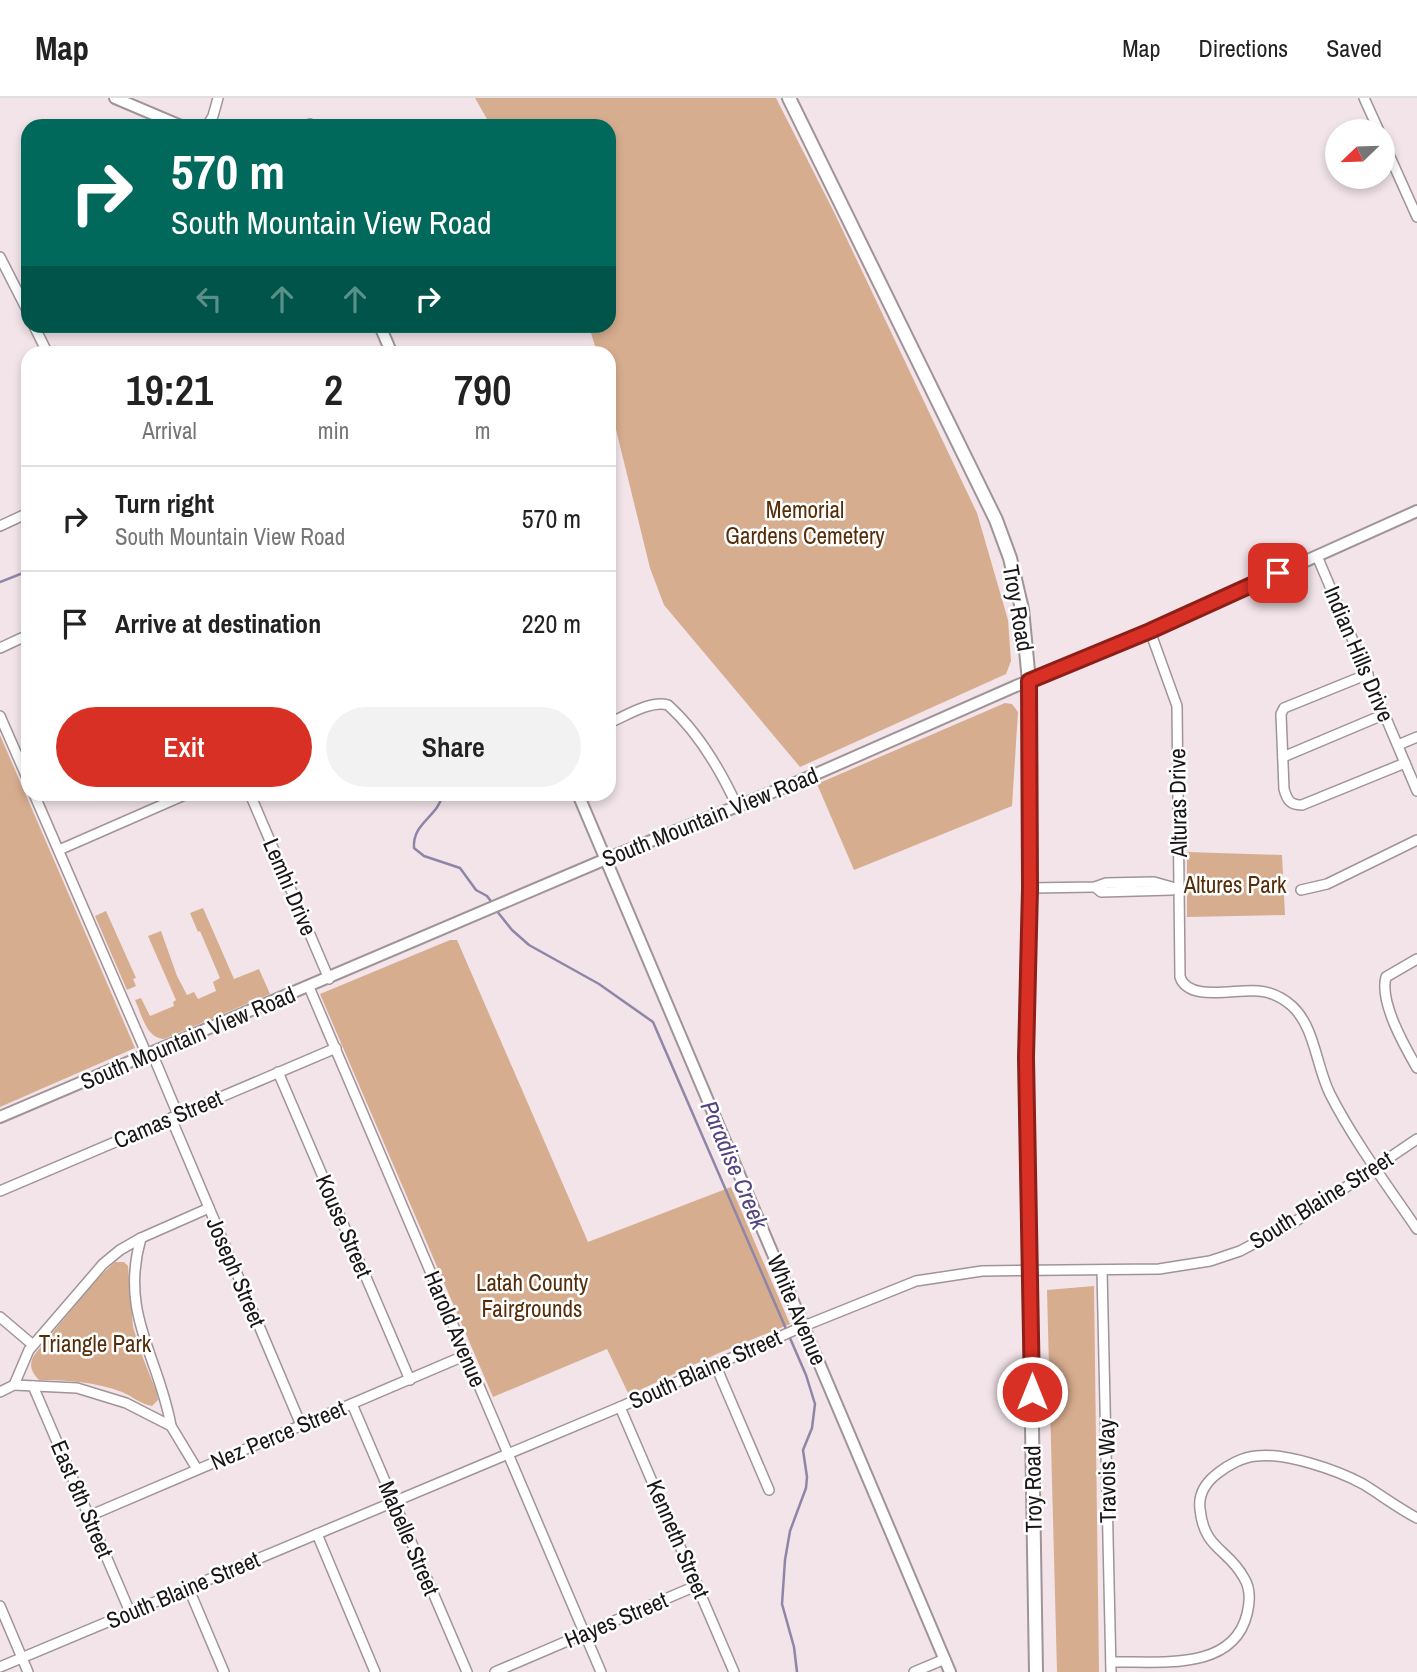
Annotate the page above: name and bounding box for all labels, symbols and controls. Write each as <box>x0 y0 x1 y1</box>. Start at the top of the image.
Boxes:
text: Map <box>35 26 89 70</box>
text: Map <box>1122 32 1160 64</box>
text: Directions <box>1198 32 1288 64</box>
text: Saved <box>1326 32 1382 64</box>
north arrow <box>1325 119 1395 189</box>
map controls <box>1325 119 1395 189</box>
text: 570 m <box>171 138 285 204</box>
icon: right <box>56 147 147 238</box>
text: South Mountain View Road <box>171 201 491 244</box>
icon: left <box>190 280 228 318</box>
icon: ahead <box>263 280 301 318</box>
icon: ahead <box>336 280 374 318</box>
icon: right <box>409 280 447 318</box>
text: 19:21 <box>126 362 213 418</box>
text: 2 <box>324 362 343 418</box>
text: 790 <box>454 362 511 418</box>
text: Arrival <box>142 415 197 446</box>
text: min <box>318 415 349 446</box>
text: m <box>475 415 490 446</box>
text: Turn right <box>115 486 214 521</box>
park label: Memorial Gardens Cemetery <box>725 494 885 551</box>
icon: right <box>56 500 94 538</box>
text: 570 m <box>522 501 581 536</box>
text: South Mountain View Road <box>115 521 345 552</box>
pin <box>1248 543 1308 603</box>
icon: arrive <box>1259 554 1297 592</box>
street label: Troy Road <box>996 562 1041 654</box>
street label: Indian Hills Drive <box>1317 581 1402 726</box>
icon: arrive <box>56 605 94 643</box>
text: Arrive at destination <box>115 606 321 641</box>
text: 220 m <box>522 606 581 641</box>
button: Exit <box>56 707 312 787</box>
button: Share <box>326 707 581 787</box>
street label: Alturas Drive <box>1161 748 1194 859</box>
street label: South Mountain View Road <box>597 759 822 874</box>
street label: Lemhi Drive <box>256 833 325 940</box>
park label: Altures Park <box>1183 869 1287 900</box>
street label: South Mountain View Road <box>76 978 300 1097</box>
street label: Camas Street <box>109 1082 227 1155</box>
water label: Paradise Creek <box>693 1095 777 1235</box>
street label: South Blaine Street <box>1243 1143 1398 1256</box>
street label: Kouse Street <box>309 1170 380 1282</box>
street label: Joseph Street <box>199 1212 273 1331</box>
street label: White Avenue <box>760 1250 835 1370</box>
street label: Harold Avenue <box>417 1266 494 1392</box>
park label: Latah County Fairgrounds <box>476 1267 589 1324</box>
street label: South Blaine Street <box>624 1321 786 1416</box>
park label: Triangle Park <box>39 1328 152 1359</box>
position arrow <box>995 1355 1069 1429</box>
street label: Nez Perce Street <box>206 1392 350 1477</box>
street label: Travois Way <box>1090 1418 1123 1524</box>
street label: East 8th Street <box>44 1435 121 1562</box>
street label: Troy Road <box>1016 1445 1049 1533</box>
street label: Kenneth Street <box>640 1475 717 1603</box>
street label: Mabelle Street <box>371 1476 447 1600</box>
street label: South Blaine Street <box>101 1543 264 1636</box>
street label: Hayes Street <box>560 1584 672 1655</box>

